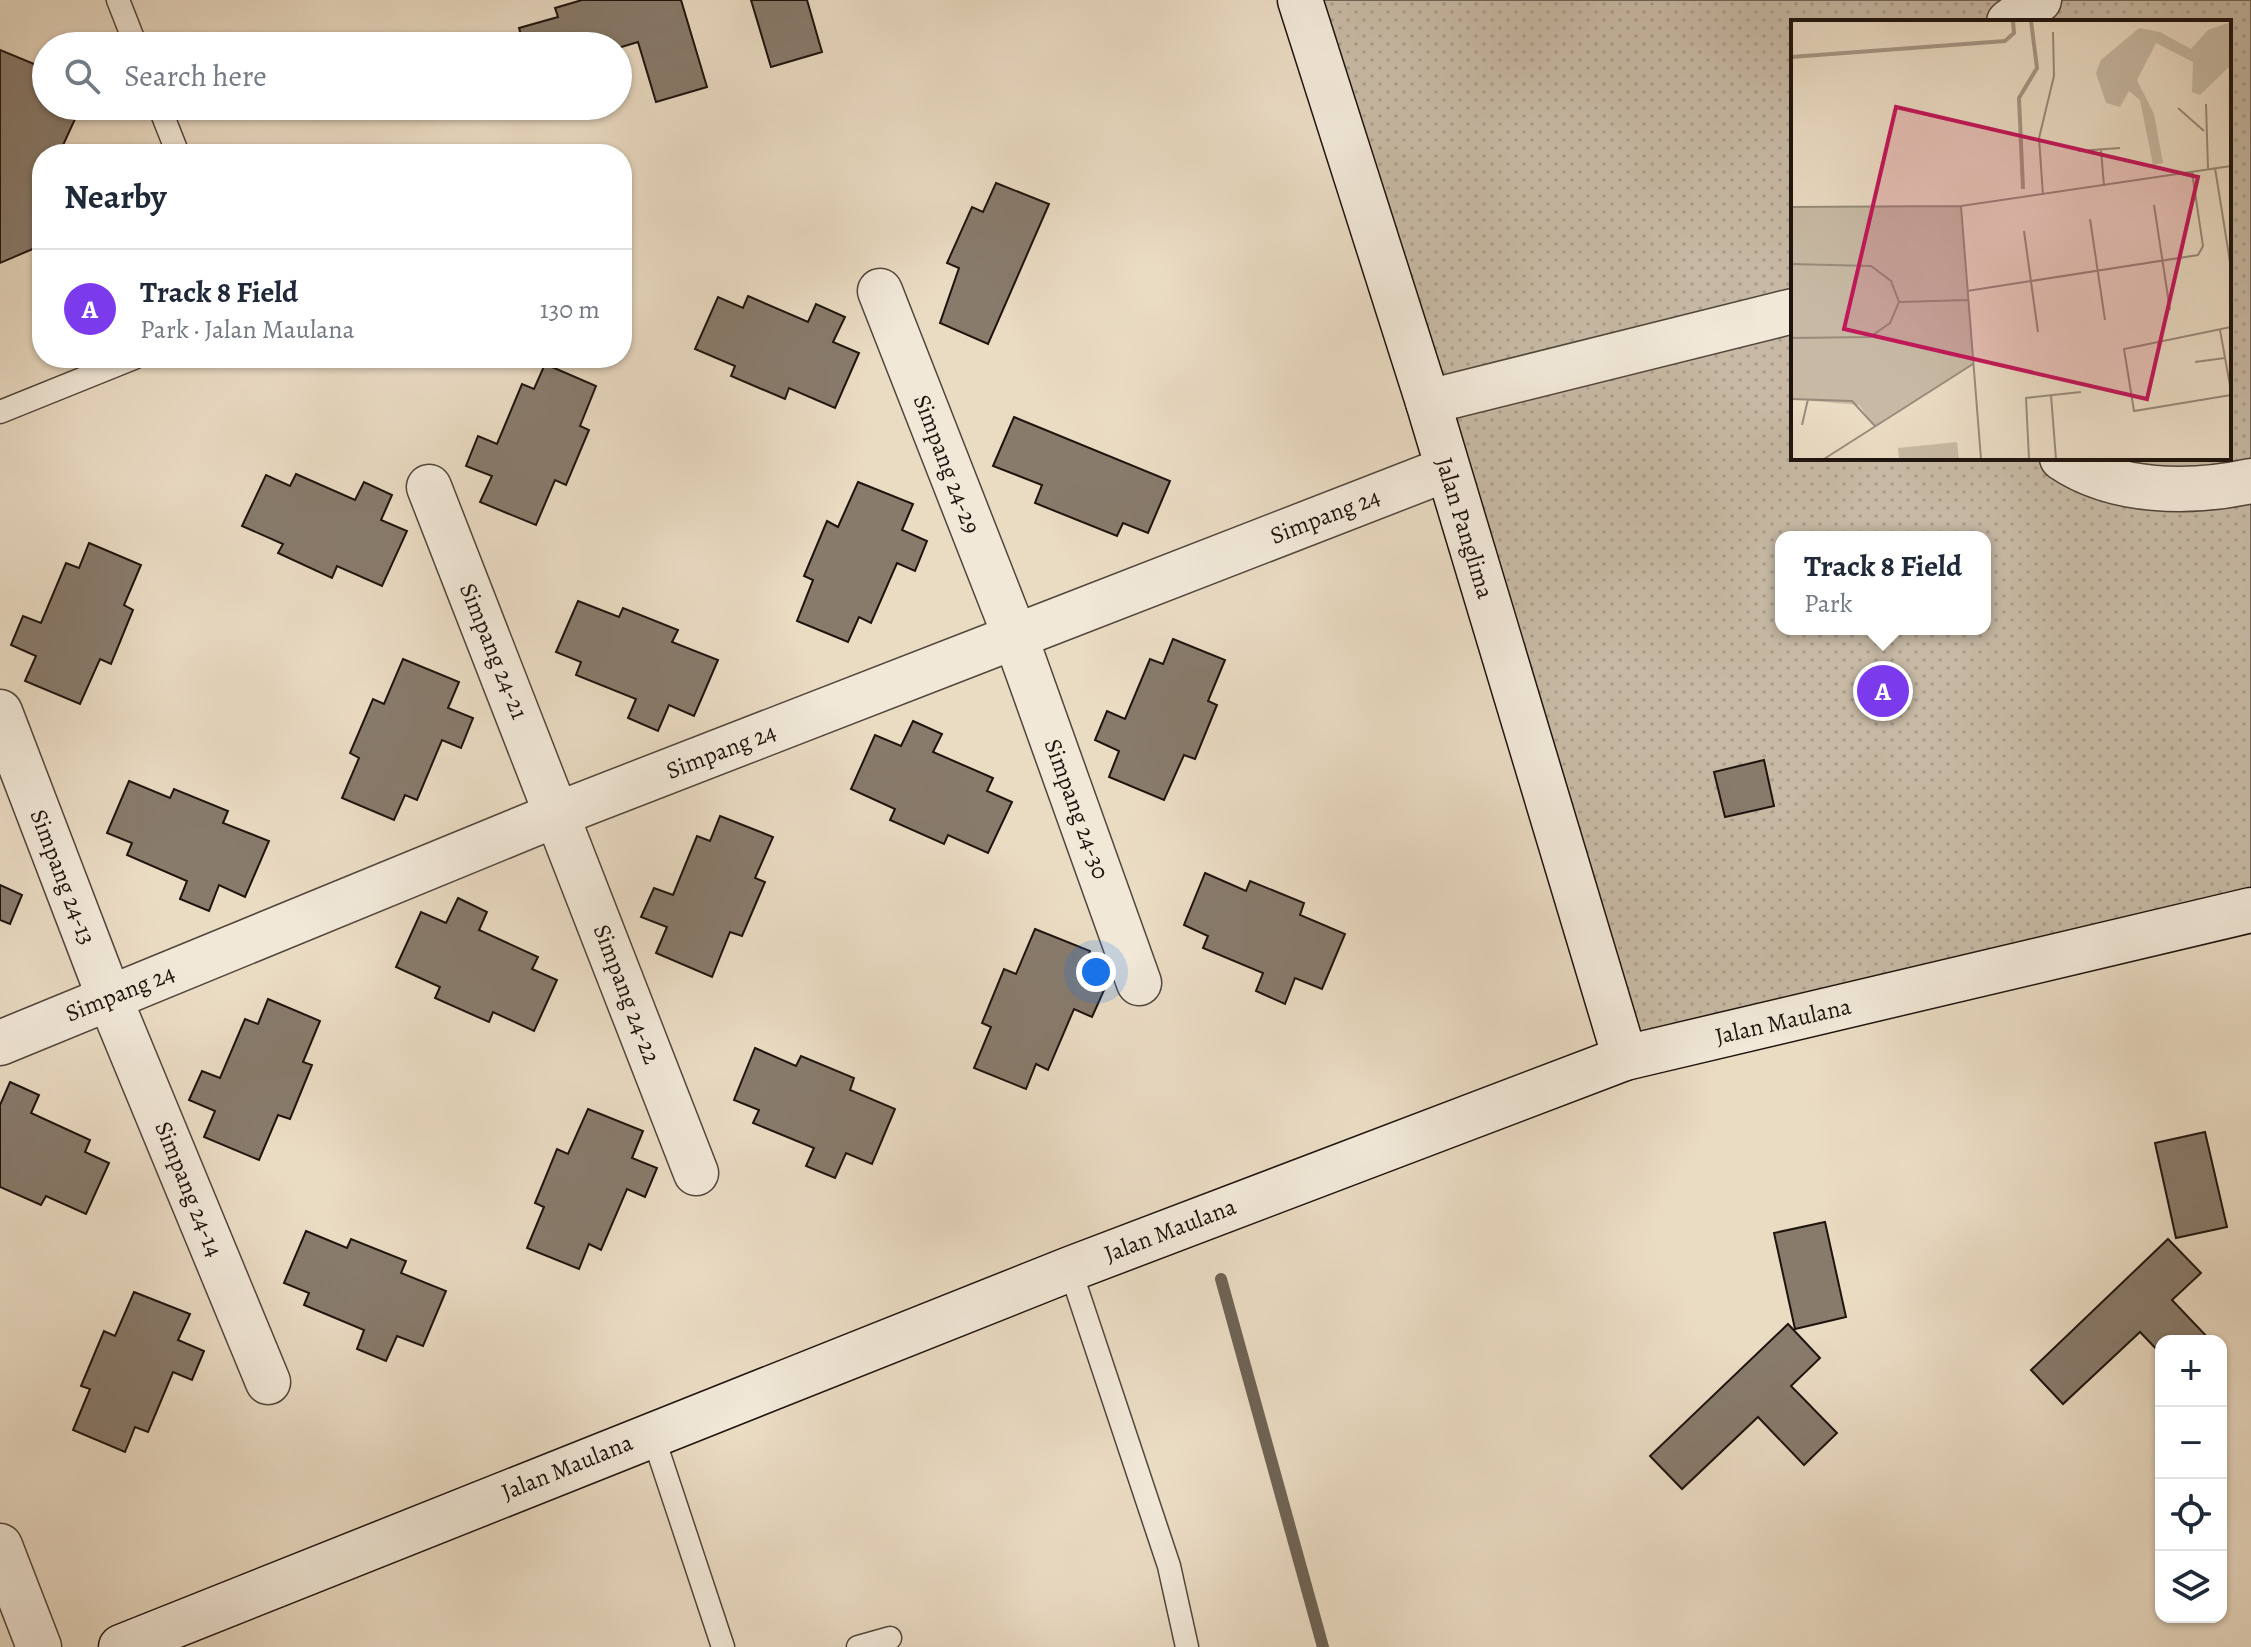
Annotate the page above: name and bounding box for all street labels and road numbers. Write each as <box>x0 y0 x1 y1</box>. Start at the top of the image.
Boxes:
street label: Simpang 24-29 <box>906 390 988 538</box>
street label: Jalan Panglima <box>1428 453 1502 603</box>
street label: Simpang 24 <box>1265 480 1385 552</box>
street label: Simpang 24-21 <box>452 578 536 724</box>
street label: Simpang 24 <box>661 715 781 787</box>
street label: Simpang 24-30 <box>1037 734 1117 884</box>
street label: Simpang 24-13 <box>23 805 103 949</box>
street label: Simpang 24-22 <box>586 920 668 1068</box>
street label: Simpang 24 <box>61 957 180 1029</box>
street label: Jalan Maulana <box>1712 990 1855 1052</box>
street label: Simpang 24-14 <box>147 1116 231 1262</box>
street label: Jalan Maulana <box>1099 1190 1241 1270</box>
street label: Jalan Maulana <box>497 1426 638 1508</box>

